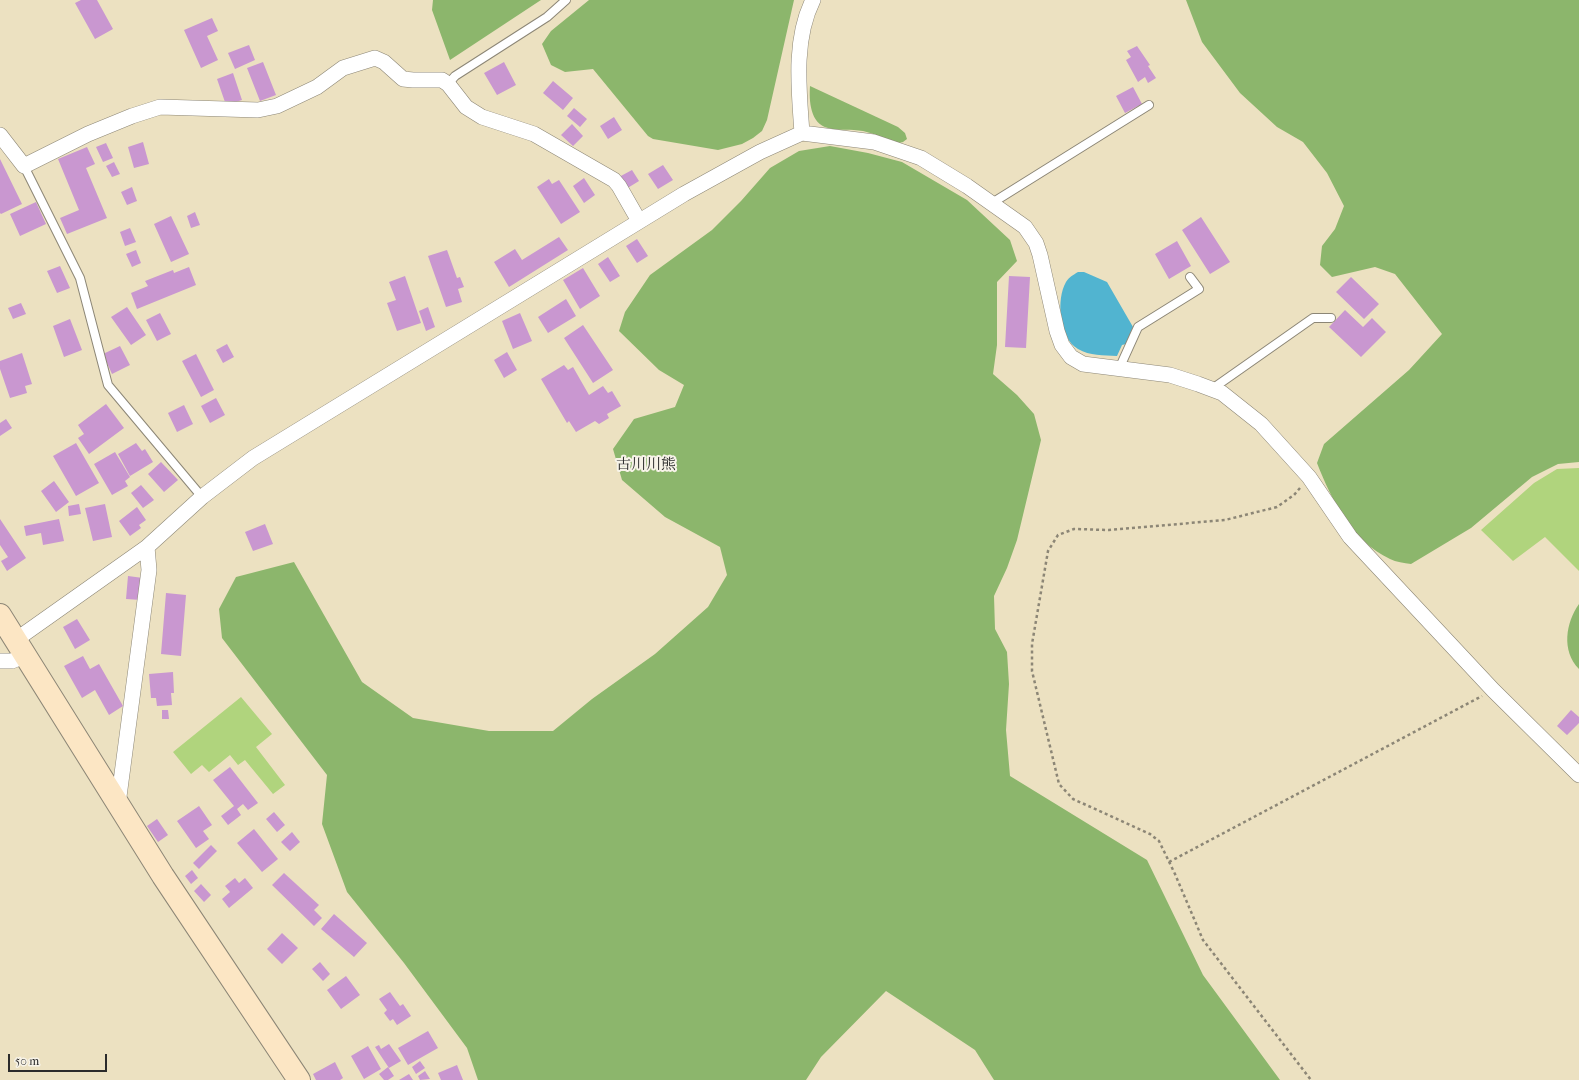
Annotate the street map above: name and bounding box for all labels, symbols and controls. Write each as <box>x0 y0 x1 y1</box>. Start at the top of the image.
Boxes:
district label: 古川川熊 <box>616 456 676 474</box>
scale bar <box>10 1046 109 1072</box>
text: 50 m <box>15 1054 39 1068</box>

